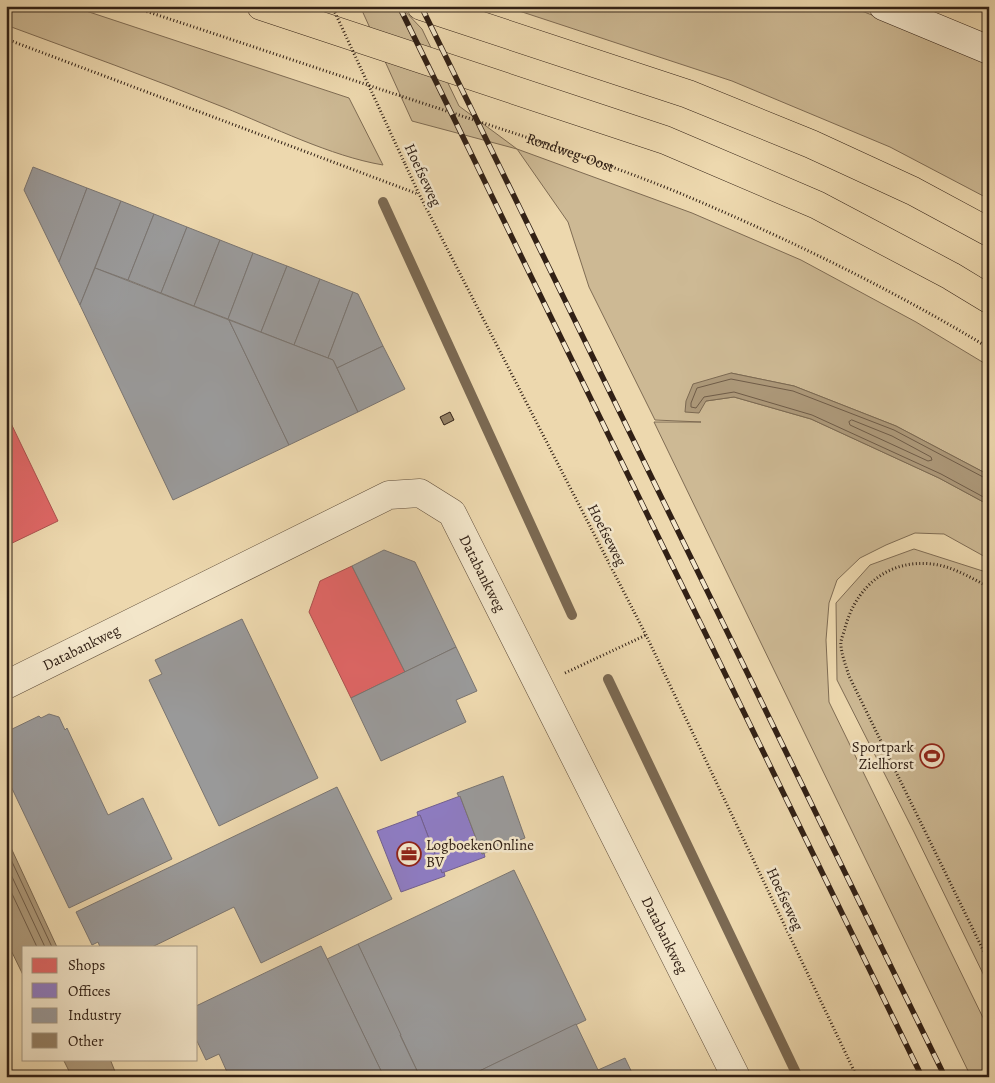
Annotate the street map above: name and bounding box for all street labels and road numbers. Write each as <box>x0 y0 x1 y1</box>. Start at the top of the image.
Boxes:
street label: Rondweg-Oost <box>524 128 617 177</box>
street label: Hoefseweg <box>400 140 446 210</box>
street label: Hoefseweg <box>583 500 631 570</box>
street label: Databankweg <box>455 531 511 616</box>
street label: Databankweg <box>39 620 124 675</box>
street label: Hoefseweg <box>762 864 808 934</box>
street label: Databankweg <box>637 893 693 978</box>

